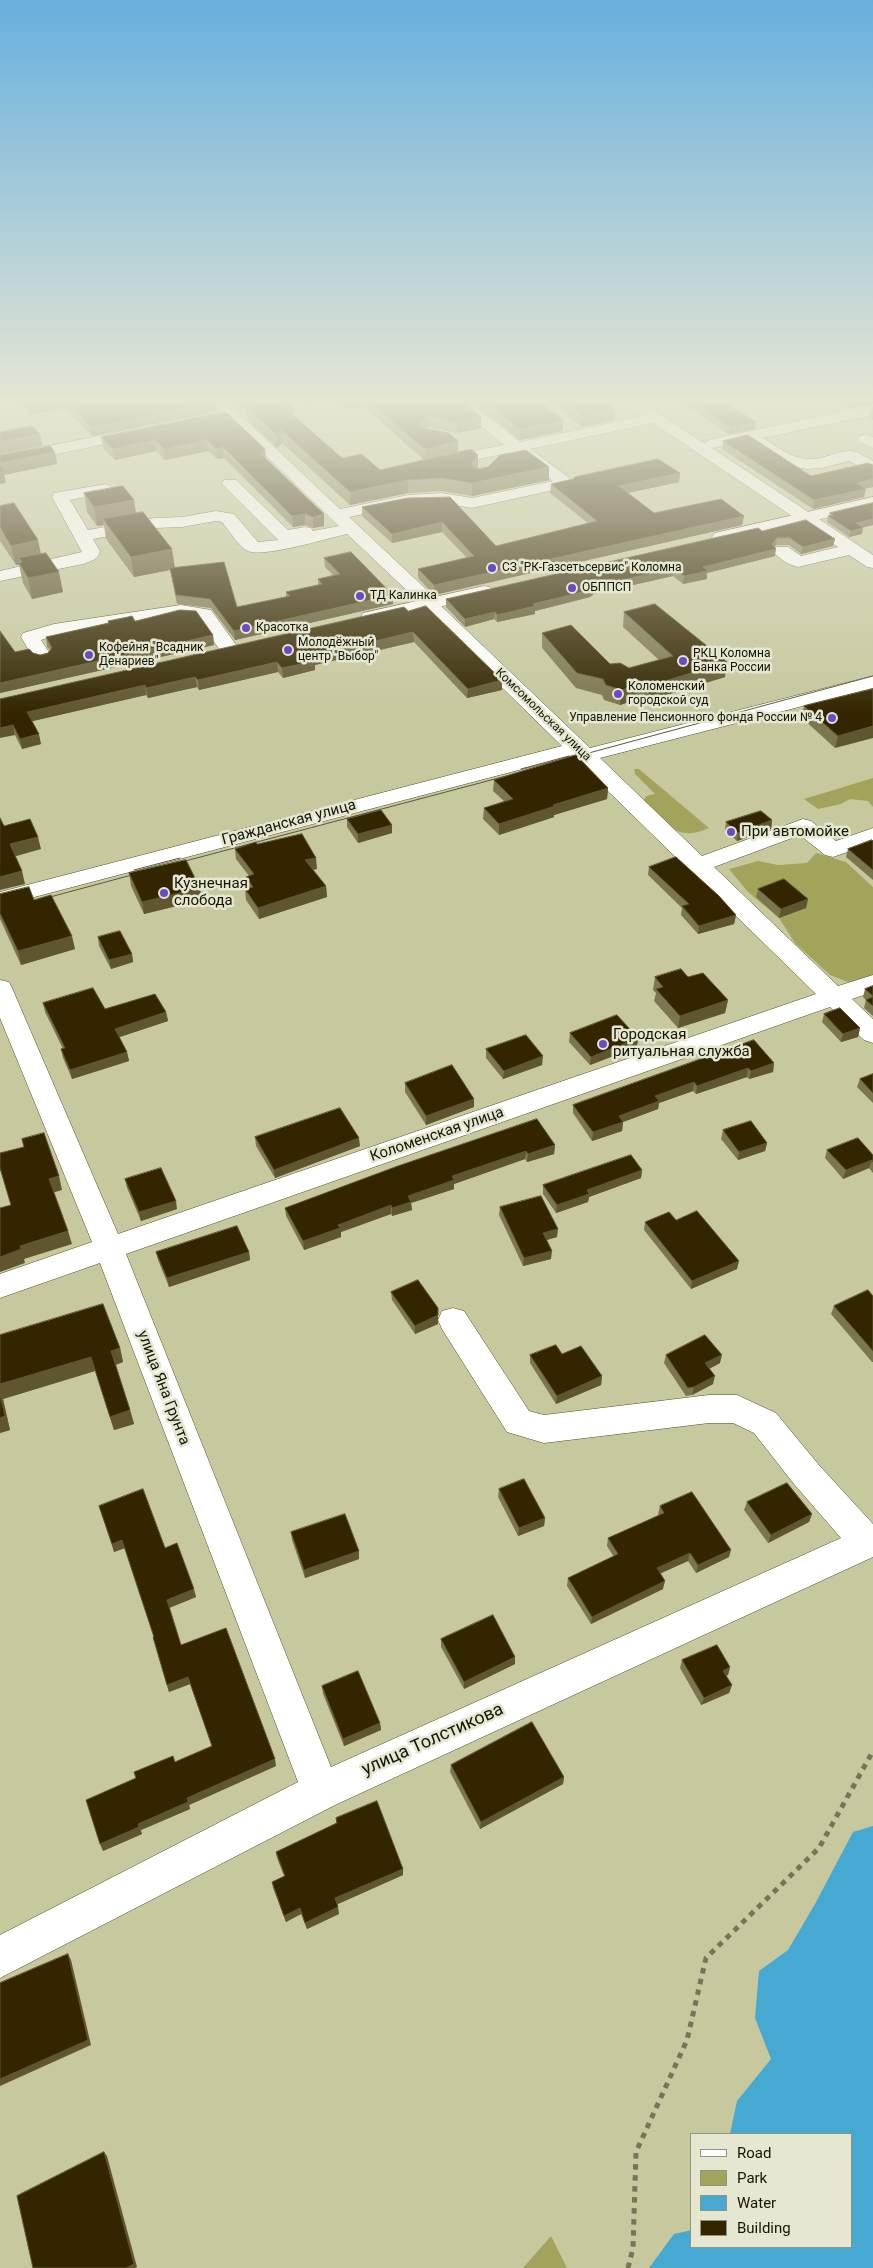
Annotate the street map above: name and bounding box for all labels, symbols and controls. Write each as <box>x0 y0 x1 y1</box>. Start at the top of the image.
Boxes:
place label: СЗ "РК-Газсетьсервис" Коломна <box>502 561 682 575</box>
marker: СЗ "РК-Газсетьсервис" Коломна <box>486 562 498 574</box>
place label: ОБППСП <box>582 581 631 595</box>
marker: ОБППСП <box>566 582 578 594</box>
place label: ТД Калинка <box>370 589 437 603</box>
marker: ТД Калинка <box>354 590 366 602</box>
place label: Красотка <box>256 621 309 635</box>
marker: Красотка <box>240 622 252 634</box>
place label: Молодёжный центр "Выбор" <box>298 636 378 664</box>
place label: Кофейня "Всадник Денариев" <box>99 641 204 669</box>
marker: Молодёжный центр "Выбор" <box>282 644 294 656</box>
place label: РКЦ Коломна Банка России <box>693 647 771 675</box>
marker: Кофейня "Всадник Денариев" <box>83 649 95 661</box>
marker: РКЦ Коломна Банка России <box>677 655 689 667</box>
street label: Комсомольская улица <box>492 666 594 764</box>
place label: Коломенский городской суд <box>628 680 708 708</box>
marker: Коломенский городской суд <box>612 688 624 700</box>
place label: Управление Пенсионного фонда России № 4 <box>569 711 822 725</box>
marker: Управление Пенсионного фонда России № 4 <box>826 712 838 724</box>
street label: Гражданская улица <box>220 796 358 850</box>
place label: При автомойке <box>741 823 849 841</box>
marker: При автомойке <box>725 826 737 838</box>
place label: Кузнечная слобода <box>174 875 248 910</box>
marker: Кузнечная слобода <box>158 887 170 899</box>
place label: Городская ритуальная служба <box>613 1026 750 1061</box>
marker: Городская ритуальная служба <box>597 1038 609 1050</box>
street label: Коломенская улица <box>368 1104 506 1166</box>
street label: улица Яна Грунта <box>133 1328 193 1448</box>
street label: улица Толстикова <box>359 1699 507 1781</box>
legend <box>690 2133 853 2248</box>
text: Road <box>737 2144 771 2162</box>
text: Park <box>737 2169 767 2187</box>
text: Water <box>737 2194 776 2212</box>
text: Building <box>737 2219 791 2237</box>

